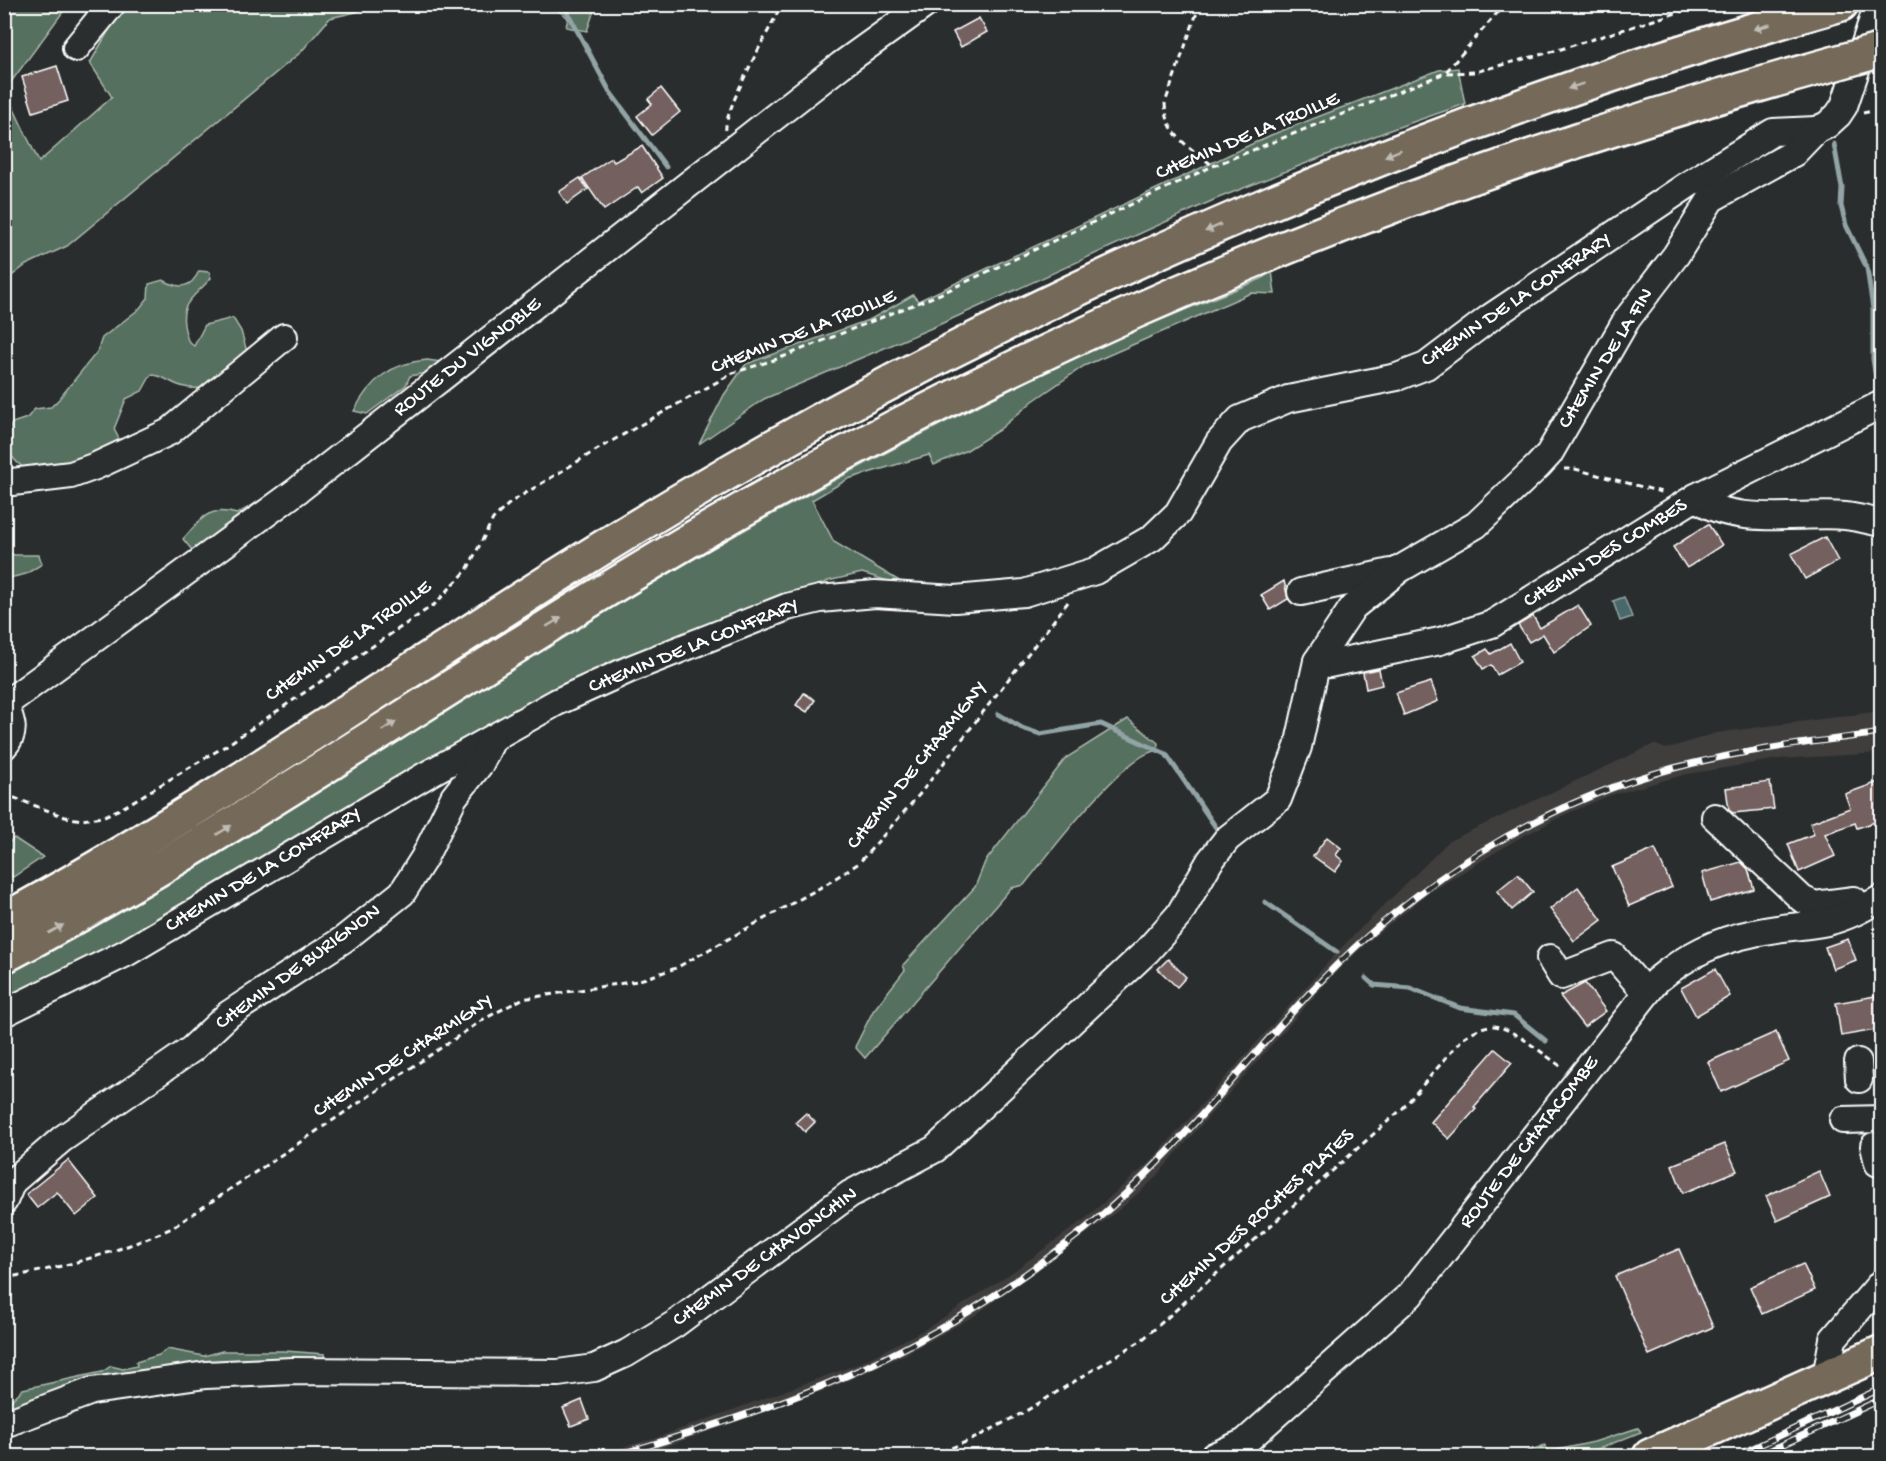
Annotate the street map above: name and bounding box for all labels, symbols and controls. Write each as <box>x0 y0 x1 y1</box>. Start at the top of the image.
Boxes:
one-way arrow <box>1753 23 1771 32</box>
one-way arrow <box>1567 82 1585 92</box>
street label: CHEMIN DE LA TROILLE <box>1153 87 1344 187</box>
one-way arrow <box>1384 149 1402 158</box>
one-way arrow <box>1204 223 1222 233</box>
street label: CHEMIN DE LA CONFRARY <box>1417 228 1617 374</box>
street label: CHEMIN DE LA TROILLE <box>708 284 901 381</box>
street label: CHEMIN DE LA FIN <box>1554 284 1660 434</box>
street label: ROUTE DU VIGNOBLE <box>389 292 548 423</box>
street label: CHEMIN DES COMBES <box>1519 493 1693 615</box>
street label: CHEMIN DE LA TROILLE <box>261 575 438 709</box>
street label: CHEMIN DE LA CONFRARY <box>585 593 803 701</box>
one-way arrow <box>546 617 562 628</box>
street label: CHEMIN DE CHARMIGNY <box>842 677 994 855</box>
one-way arrow <box>381 720 397 731</box>
street label: CHEMIN DE LA CONFRARY <box>161 803 367 939</box>
one-way arrow <box>216 824 232 835</box>
street label: CHEMIN DE BURIGNON <box>211 899 387 1037</box>
one-way arrow <box>48 923 64 934</box>
street label: CHEMIN DE CHARMIGNY <box>309 989 499 1125</box>
street label: ROUTE DE CHATACOMBE <box>1455 1051 1606 1234</box>
street label: CHEMIN DES ROCHES PLATES <box>1155 1124 1361 1312</box>
street label: CHEMIN DE CHAVONCHIN <box>669 1183 863 1333</box>

